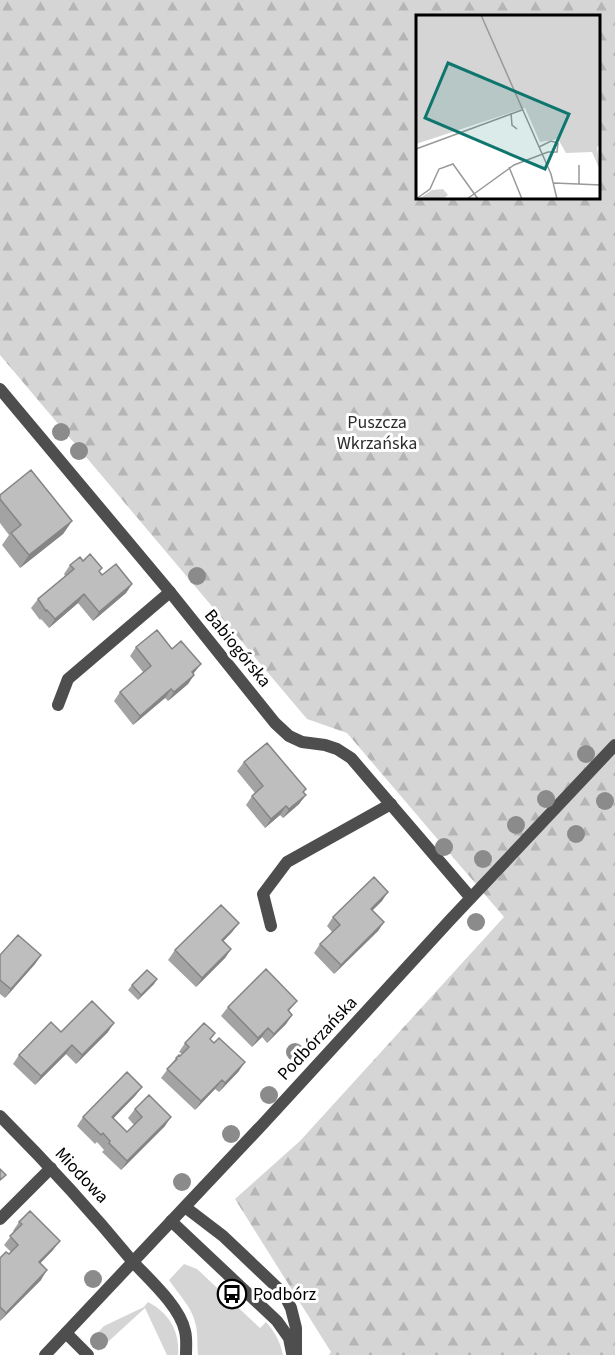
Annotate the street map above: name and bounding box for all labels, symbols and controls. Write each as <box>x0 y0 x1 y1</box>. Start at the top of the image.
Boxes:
inset map <box>416 15 600 200</box>
park label: Puszcza Wkrzańska <box>337 410 417 456</box>
street label: Babiogórska <box>198 604 277 693</box>
street label: Podbórzańska <box>272 991 363 1086</box>
street label: Miodowa <box>49 1142 114 1209</box>
bus stop icon: Podbórz <box>216 1278 248 1310</box>
place label: Podbórz <box>253 1282 316 1307</box>

